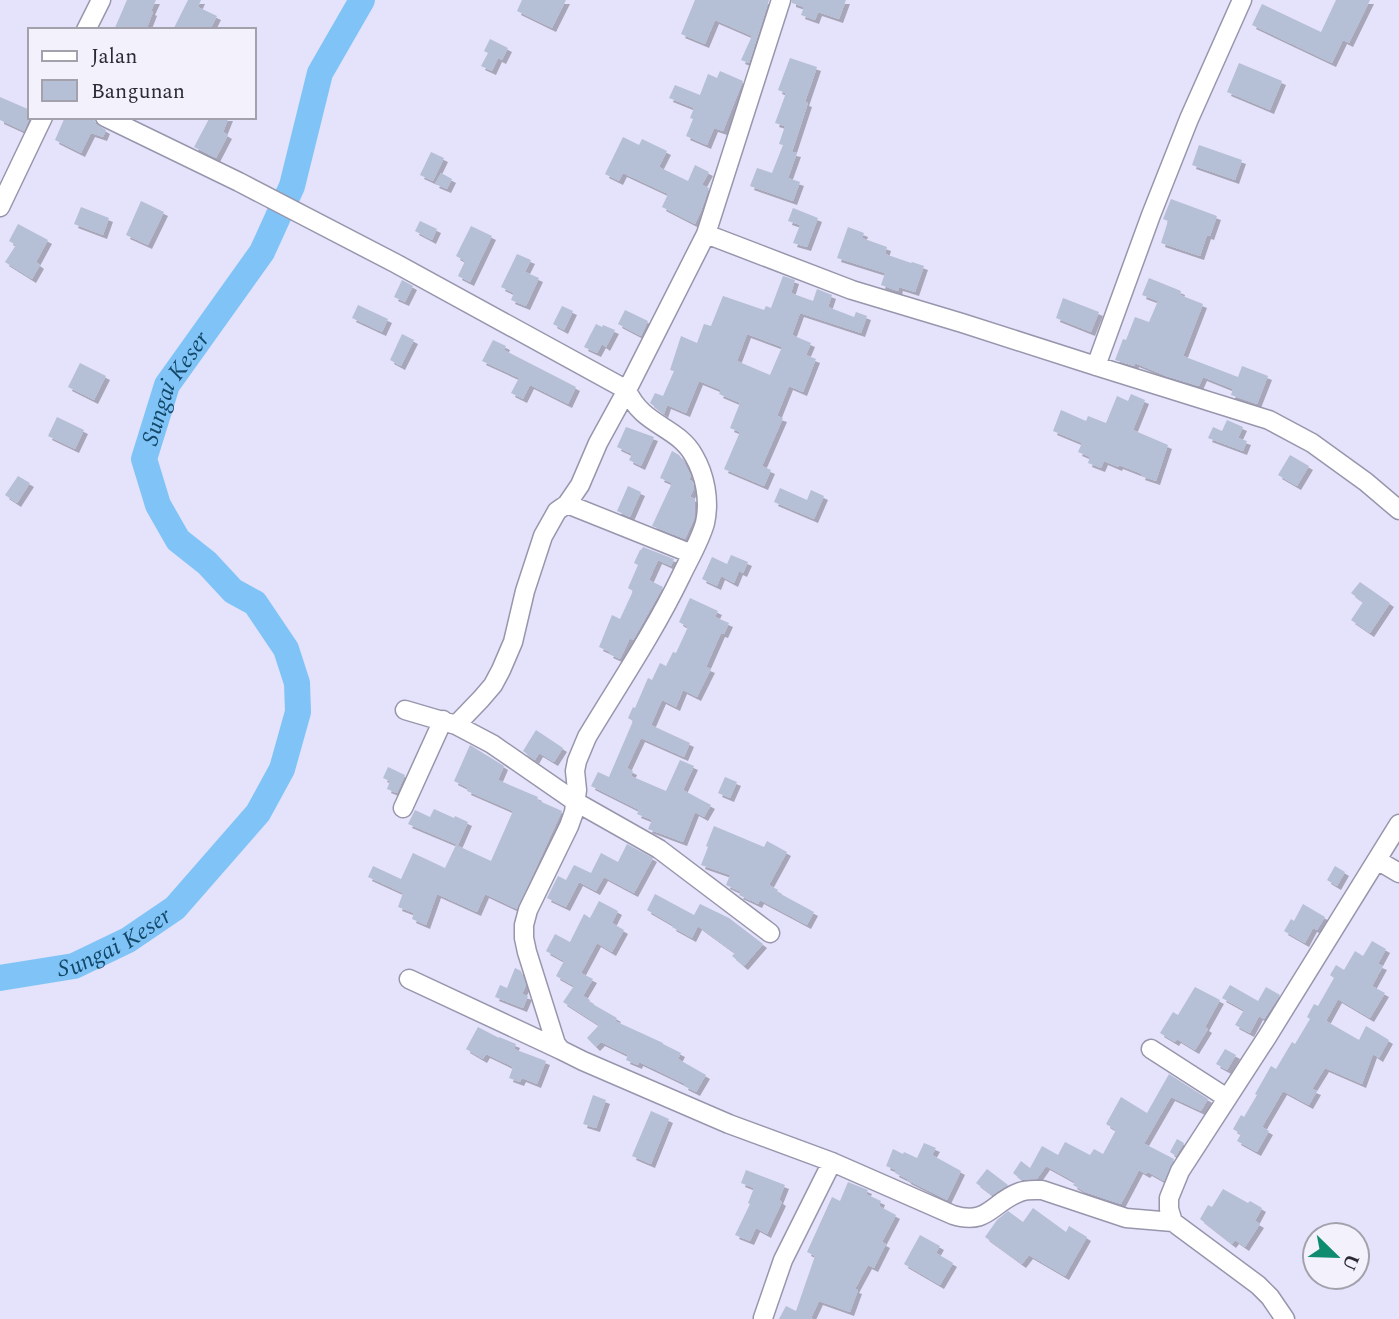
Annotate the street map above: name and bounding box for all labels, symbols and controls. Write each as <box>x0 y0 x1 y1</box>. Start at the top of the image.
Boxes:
legend <box>28 28 256 119</box>
text: Jalan <box>91 41 137 73</box>
text: Bangunan <box>91 76 185 108</box>
water label: Sungai Keser <box>132 323 219 450</box>
water label: Sungai Keser <box>55 898 180 987</box>
north arrow <box>1301 1221 1371 1291</box>
text: U <box>1334 1249 1367 1275</box>

